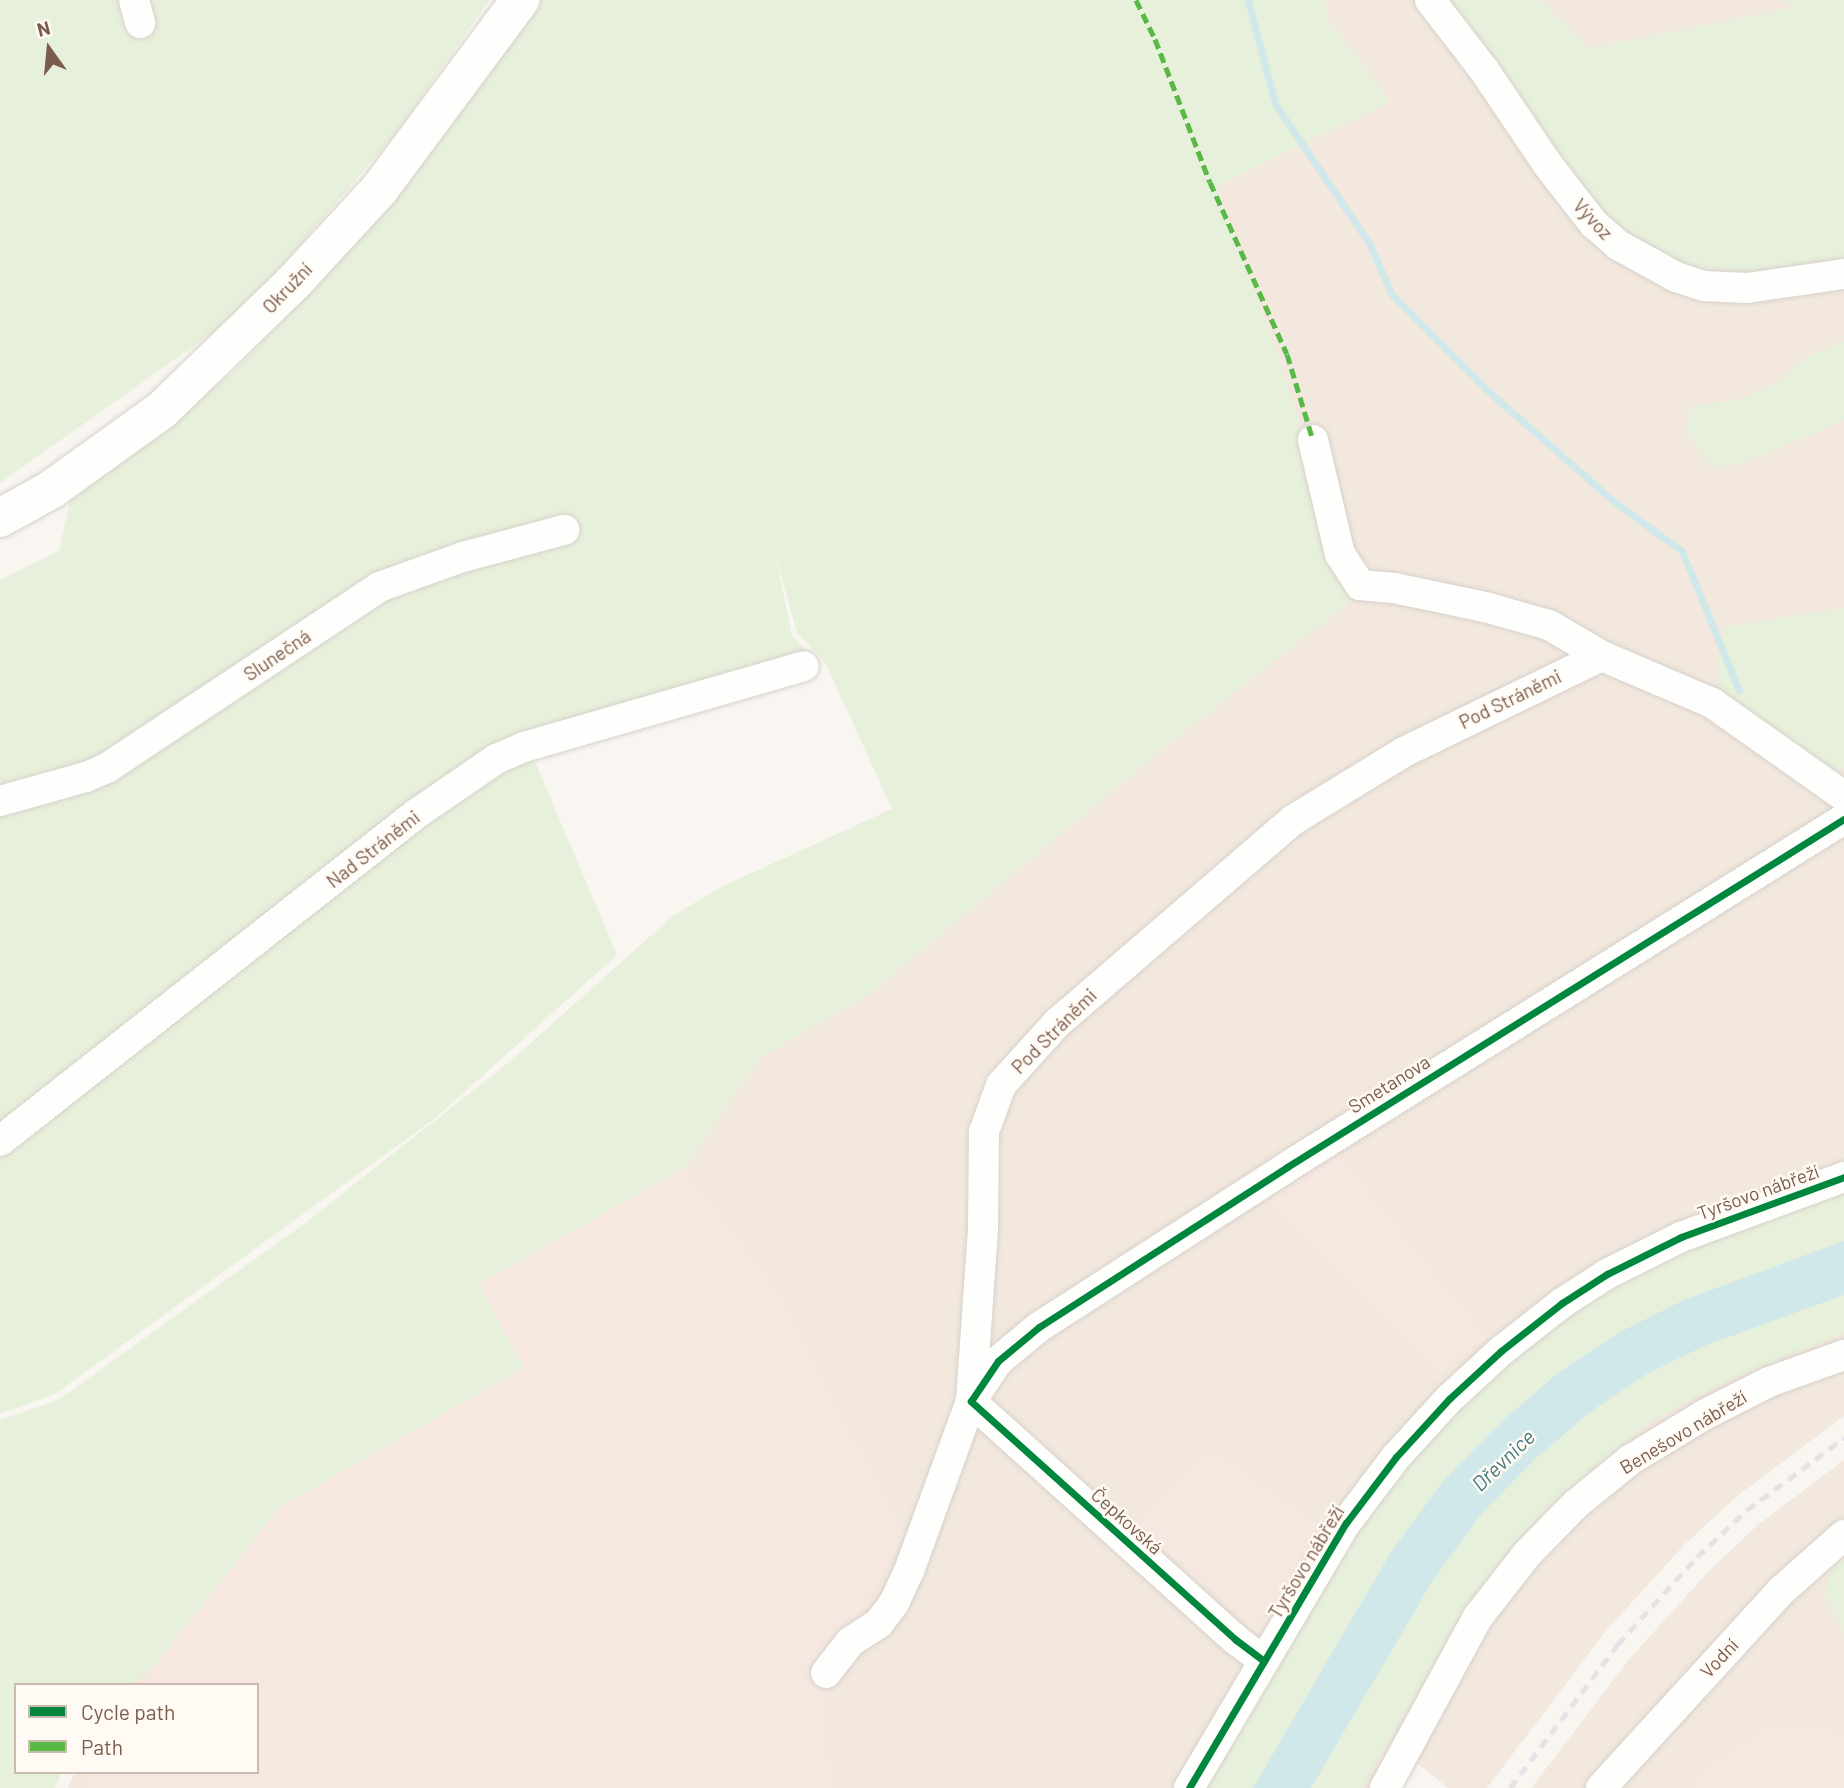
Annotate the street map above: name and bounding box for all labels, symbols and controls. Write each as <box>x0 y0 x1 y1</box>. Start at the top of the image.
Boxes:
north arrow <box>14 14 84 84</box>
text: N <box>34 15 53 41</box>
street label: Vývoz <box>1569 194 1617 244</box>
street label: Okružní <box>258 258 316 318</box>
street label: Slunečná <box>239 624 315 686</box>
street label: Pod Stráněmi <box>1455 664 1565 734</box>
street label: Nad Stráněmi <box>322 806 424 892</box>
street label: Pod Stráněmi <box>1007 984 1101 1078</box>
street label: Smetanova <box>1344 1050 1434 1118</box>
street label: Tyršovo nábřeží <box>1694 1159 1822 1225</box>
street label: Benešovo nábřeží <box>1615 1385 1751 1479</box>
water label: Dřevnice <box>1466 1424 1540 1496</box>
street label: Čepkovská <box>1087 1483 1167 1559</box>
street label: Tyršovo nábřeží <box>1263 1501 1349 1623</box>
street label: Vodní <box>1695 1634 1743 1682</box>
legend <box>14 1683 259 1774</box>
text: Cycle path <box>81 1699 175 1724</box>
text: Path <box>81 1734 123 1759</box>

